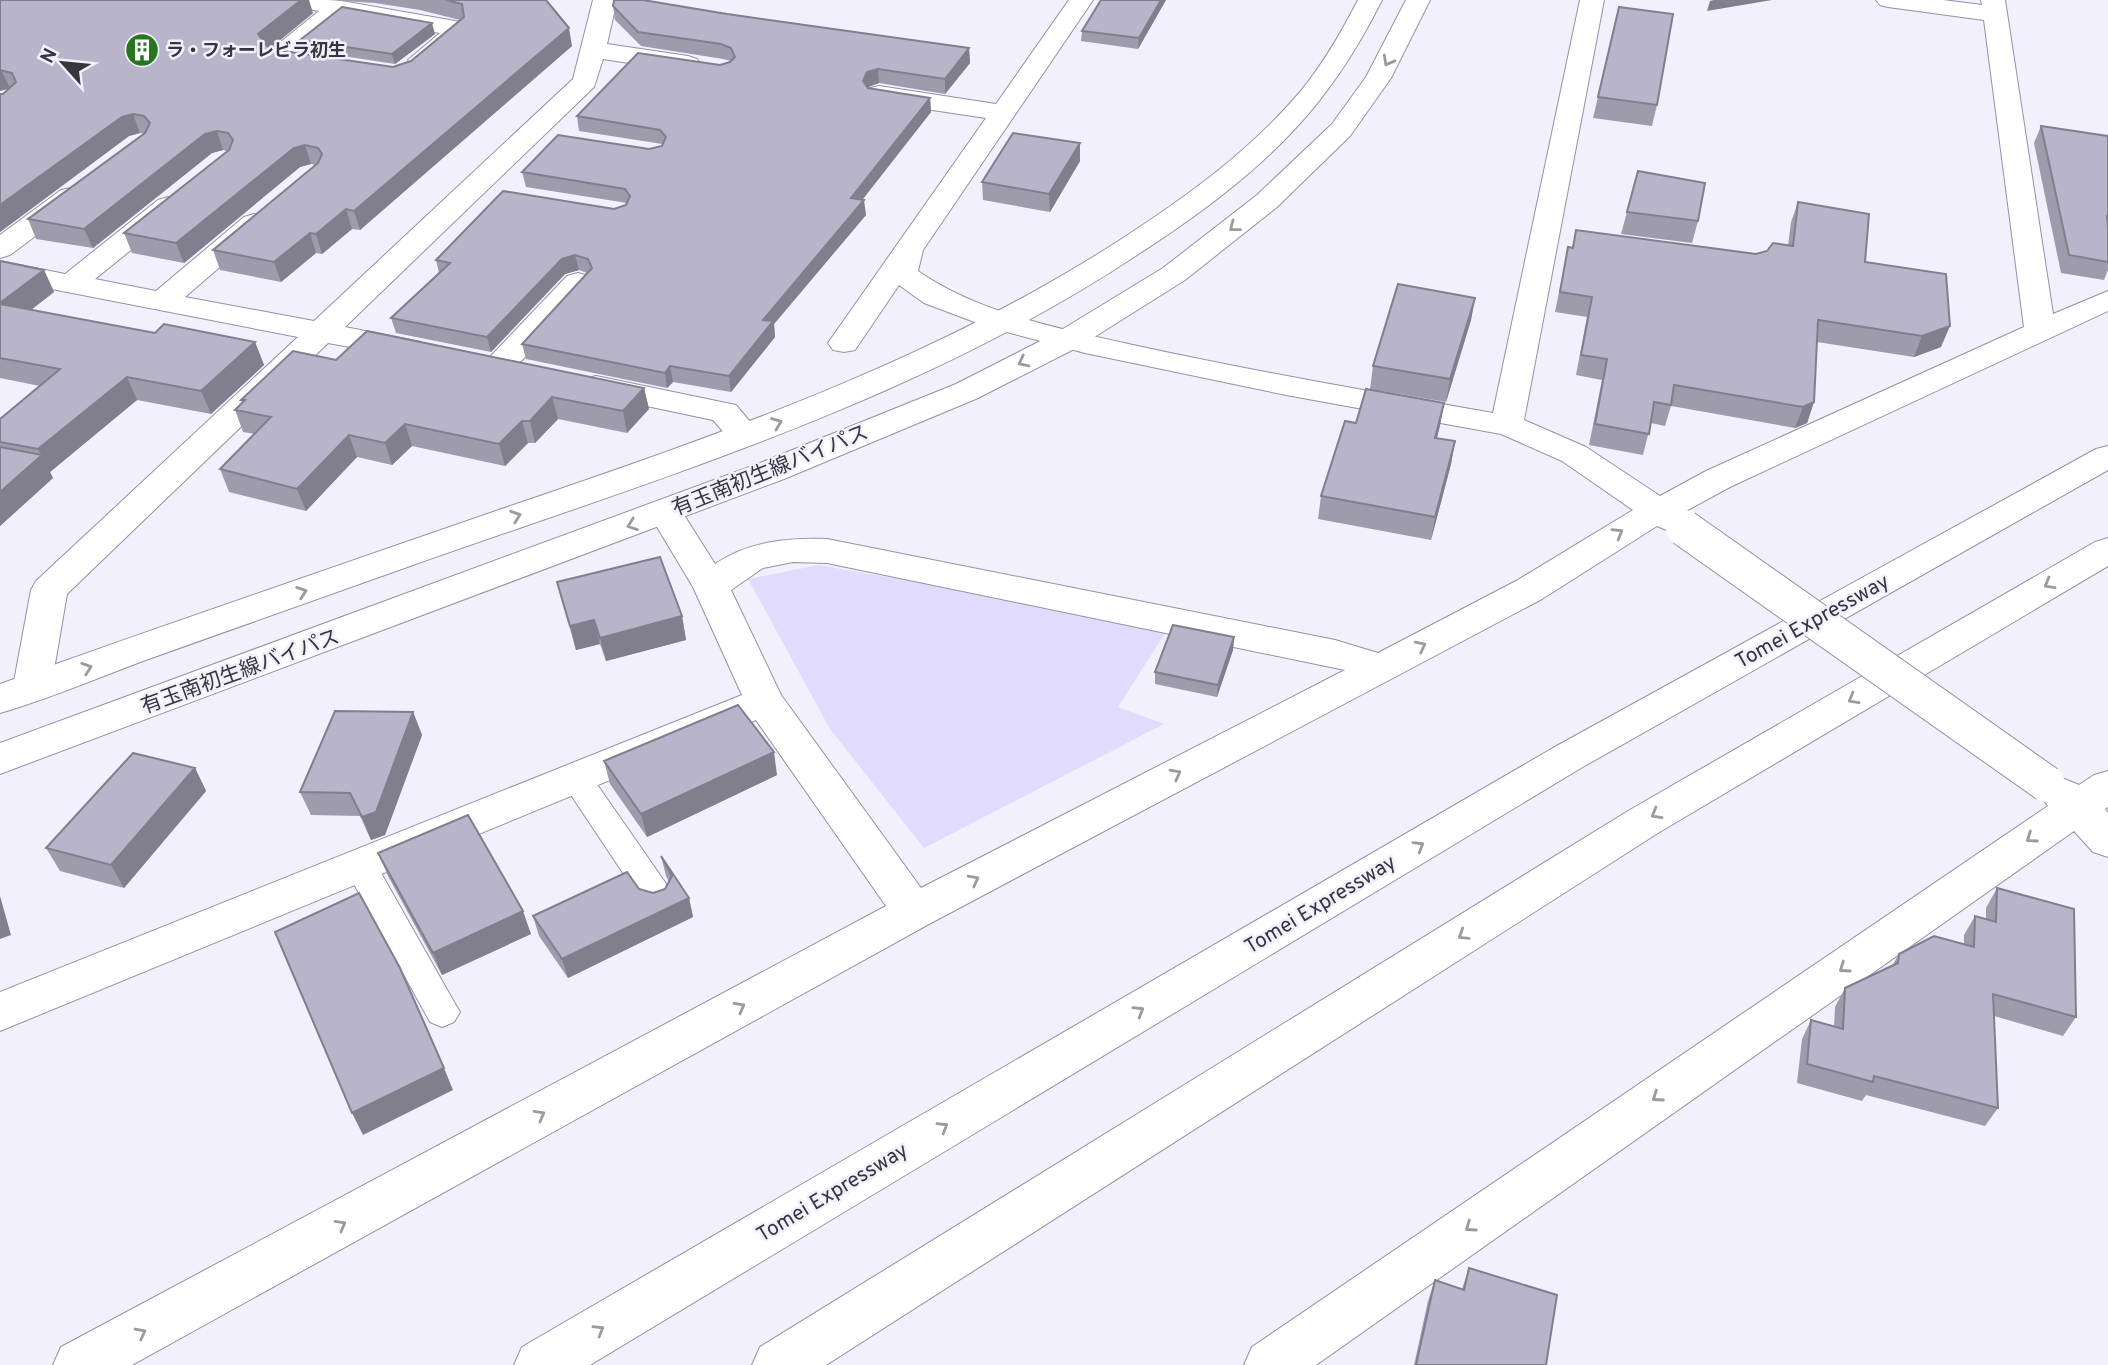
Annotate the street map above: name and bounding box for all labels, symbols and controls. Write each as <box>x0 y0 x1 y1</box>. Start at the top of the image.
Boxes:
north arrow <box>28 28 98 98</box>
building icon: ラ・フォーレビラ初生 <box>123 31 161 69</box>
place label: ラ・フォーレビラ初生 <box>166 40 346 63</box>
text: N <box>36 45 63 68</box>
one-way arrow <box>1383 54 1396 66</box>
one-way arrow <box>1230 218 1242 231</box>
one-way arrow <box>1018 354 1030 368</box>
one-way arrow <box>770 417 782 431</box>
street label: 有玉南初生線バイパス <box>668 420 873 523</box>
one-way arrow <box>510 510 522 524</box>
one-way arrow <box>626 516 638 530</box>
one-way arrow <box>1611 529 1624 542</box>
street label: Tomei Expressway <box>1731 569 1895 676</box>
one-way arrow <box>2044 576 2056 589</box>
one-way arrow <box>295 586 307 600</box>
street label: 有玉南初生線バイパス <box>137 624 344 721</box>
one-way arrow <box>1414 640 1426 654</box>
one-way arrow <box>81 662 93 676</box>
one-way arrow <box>1847 691 1860 704</box>
one-way arrow <box>1169 769 1181 782</box>
one-way arrow <box>1651 806 1664 819</box>
one-way arrow <box>2026 830 2039 842</box>
one-way arrow <box>1411 841 1424 854</box>
street label: Tomei Expressway <box>1240 849 1401 961</box>
one-way arrow <box>967 875 980 888</box>
one-way arrow <box>1458 926 1471 939</box>
one-way arrow <box>1839 960 1852 972</box>
one-way arrow <box>733 1001 745 1015</box>
one-way arrow <box>1131 1007 1144 1020</box>
one-way arrow <box>1652 1089 1665 1101</box>
one-way arrow <box>533 1110 546 1124</box>
one-way arrow <box>935 1122 948 1135</box>
street label: Tomei Expressway <box>752 1137 913 1249</box>
one-way arrow <box>333 1219 346 1233</box>
one-way arrow <box>1465 1219 1478 1231</box>
one-way arrow <box>592 1325 605 1338</box>
one-way arrow <box>134 1328 146 1341</box>

